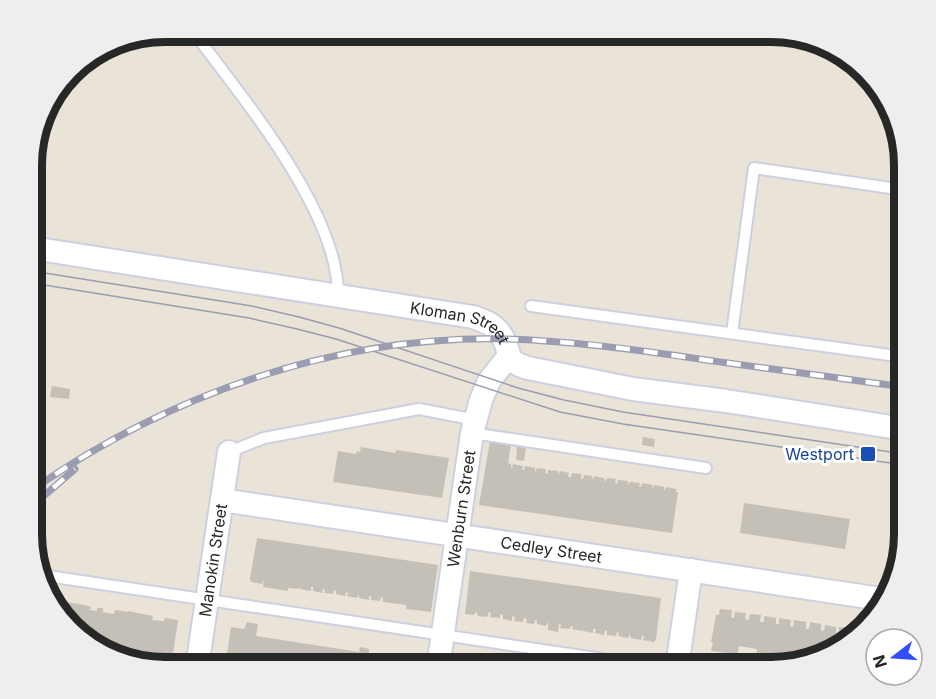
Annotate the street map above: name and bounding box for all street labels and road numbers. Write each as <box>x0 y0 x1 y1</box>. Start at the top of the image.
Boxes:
street label: Kloman Street <box>409 297 514 347</box>
street label: Wenburn Street <box>443 449 479 569</box>
street label: Manokin Street <box>195 502 231 618</box>
street label: Cedley Street <box>499 532 603 567</box>

